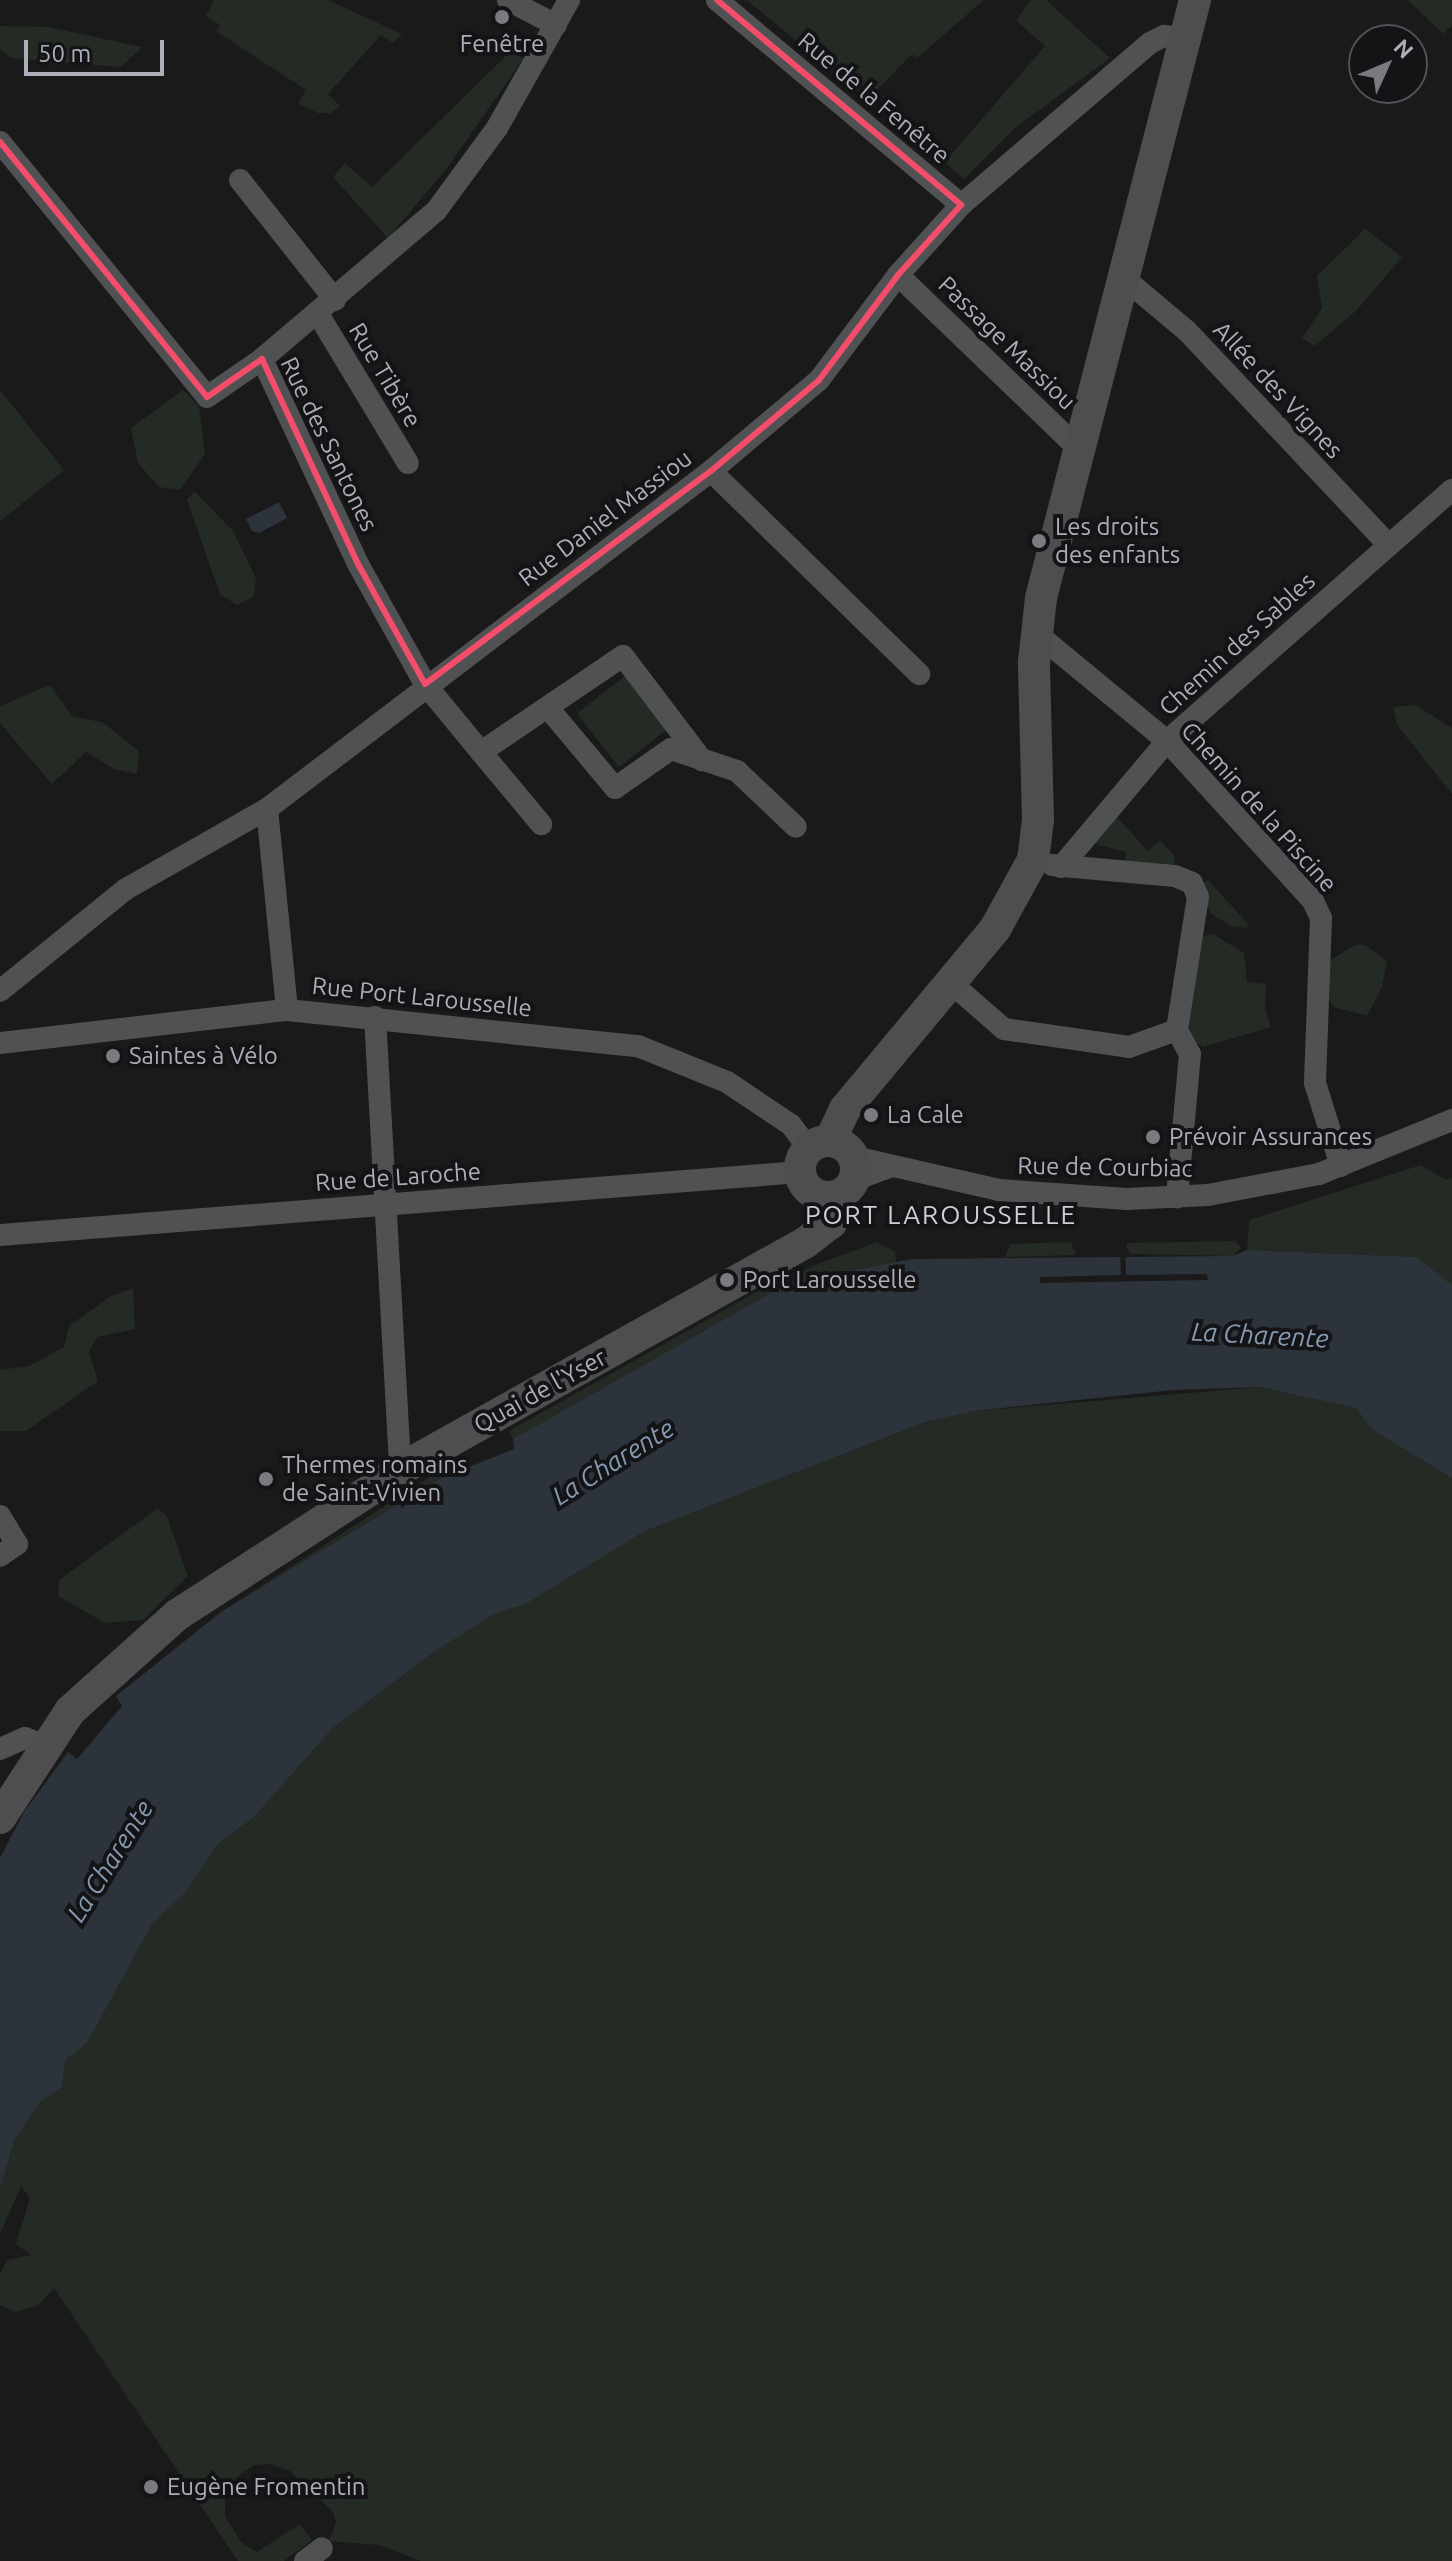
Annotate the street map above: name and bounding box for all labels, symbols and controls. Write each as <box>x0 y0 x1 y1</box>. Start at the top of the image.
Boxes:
marker: Fenêtre <box>493 8 511 26</box>
scale bar <box>28 24 168 74</box>
north arrow <box>1348 24 1428 104</box>
street label: Rue de la Fenêtre <box>792 26 956 170</box>
place label: Fenêtre <box>460 30 544 58</box>
text: N <box>1389 34 1419 63</box>
text: 50 m <box>38 40 91 67</box>
street label: Passage Massiou <box>932 270 1082 416</box>
street label: Allée des Vignes <box>1207 316 1349 464</box>
street label: Rue Tibère <box>343 318 427 432</box>
street label: Rue des Santones <box>274 352 384 536</box>
street label: Rue Daniel Massiou <box>513 444 697 592</box>
place label: Les droits des enfants <box>1055 513 1180 569</box>
marker: Les droits des enfants <box>1030 532 1048 550</box>
street label: Chemin des Sables <box>1153 567 1321 721</box>
street label: Chemin de la Piscine <box>1175 716 1343 898</box>
street label: Rue Port Larousselle <box>311 971 533 1023</box>
place label: Saintes à Vélo <box>129 1042 278 1070</box>
marker: Saintes à Vélo <box>104 1047 122 1065</box>
place label: La Cale <box>887 1101 964 1129</box>
marker: La Cale <box>862 1106 880 1124</box>
place label: Prévoir Assurances <box>1169 1123 1372 1151</box>
marker: Prévoir Assurances <box>1144 1128 1162 1146</box>
street label: Rue de Courbiac <box>1017 1151 1193 1183</box>
street label: Rue de Laroche <box>314 1157 482 1197</box>
district label: PORT LAROUSSELLE <box>805 1199 1077 1231</box>
place label: Port Larousselle <box>743 1266 916 1294</box>
marker: Port Larousselle <box>718 1271 736 1289</box>
water label: La Charente <box>1191 1316 1329 1354</box>
street label: Quai de l'Yser <box>469 1343 611 1439</box>
water label: La Charente <box>547 1412 679 1512</box>
place label: Thermes romains de Saint-Vivien <box>282 1451 467 1507</box>
marker: Thermes romains de Saint-Vivien <box>257 1470 275 1488</box>
water label: La Charente <box>60 1795 160 1927</box>
place label: Eugène Fromentin <box>167 2473 365 2501</box>
marker: Eugène Fromentin <box>142 2478 160 2496</box>

